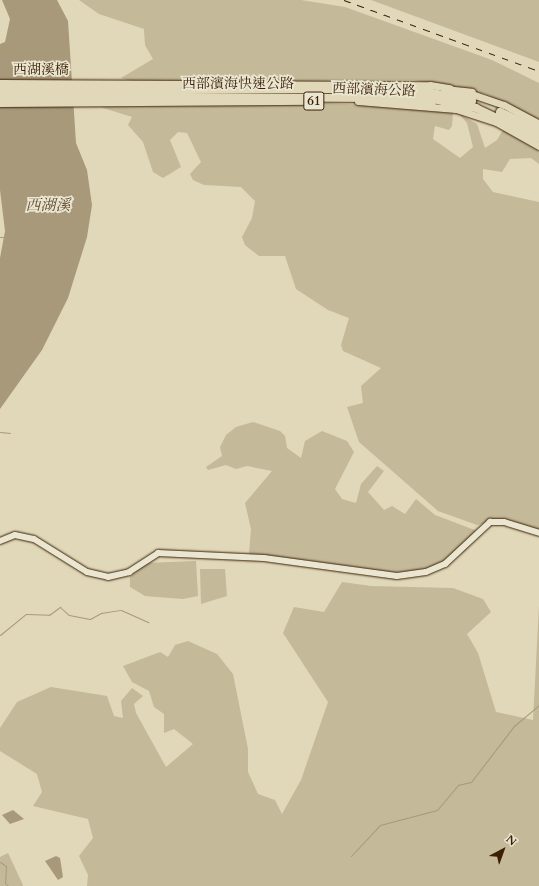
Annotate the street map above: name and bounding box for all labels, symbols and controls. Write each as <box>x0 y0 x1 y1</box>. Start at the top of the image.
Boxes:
street label: 西湖溪橋 <box>13 62 69 78</box>
street label: 西部濱海快速公路 <box>182 76 294 92</box>
street label: 西部濱海公路 <box>332 80 416 100</box>
road number: 61 <box>303 90 325 112</box>
water label: 西湖溪 <box>26 197 70 215</box>
north arrow <box>483 830 523 870</box>
text: N <box>503 832 520 849</box>

